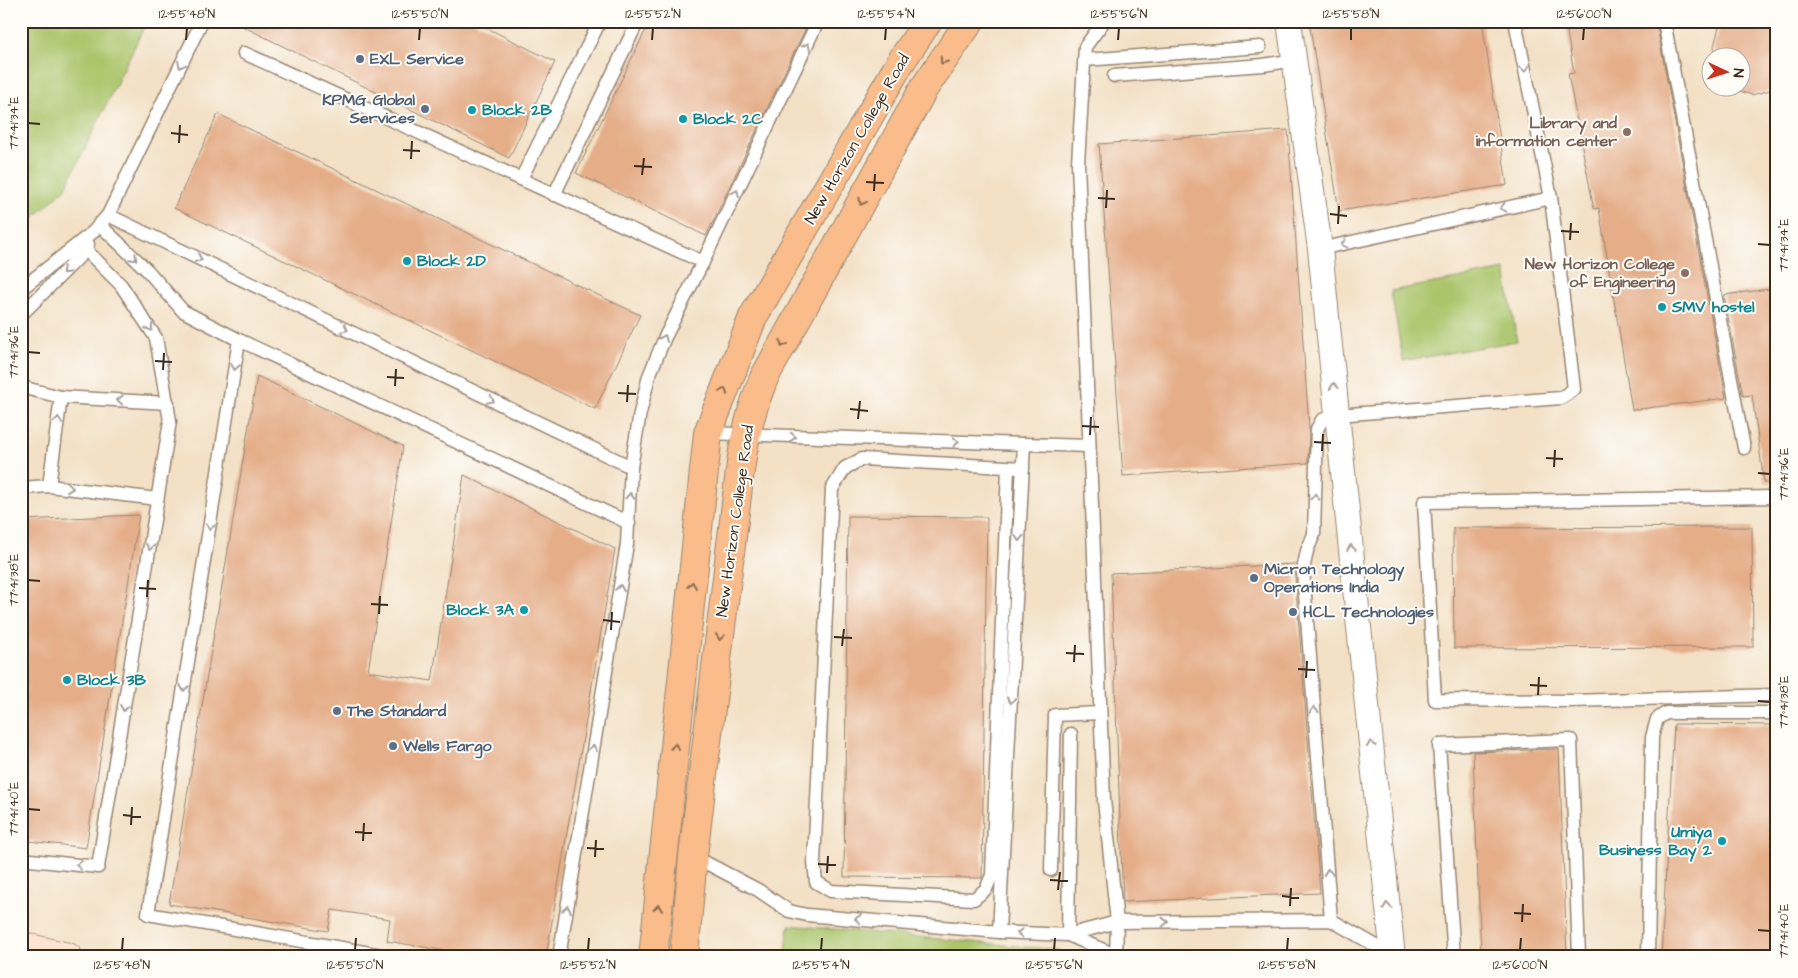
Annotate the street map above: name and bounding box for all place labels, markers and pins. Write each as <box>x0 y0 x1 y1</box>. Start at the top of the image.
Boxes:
place label: EXL Service <box>370 48 464 70</box>
marker: EXL Service <box>354 53 366 65</box>
place label: KPMG Global Services <box>322 89 415 129</box>
place label: Block 2B <box>482 99 552 121</box>
marker: KPMG Global Services <box>419 103 431 115</box>
marker: Block 2B <box>466 104 478 116</box>
place label: Block 2C <box>693 108 763 130</box>
place label: Library and information center <box>1476 112 1618 152</box>
marker: Block 2C <box>677 113 689 125</box>
marker: Library and information center <box>1621 126 1633 138</box>
place label: Block 2D <box>417 250 486 272</box>
place label: New Horizon College of Engineering <box>1525 253 1676 295</box>
marker: Block 2D <box>401 255 413 267</box>
marker: New Horizon College of Engineering <box>1679 267 1691 279</box>
place label: SMV hostel <box>1671 296 1755 318</box>
marker: SMV hostel <box>1656 301 1668 313</box>
place label: Micron Technology Operations India <box>1264 558 1404 598</box>
marker: Micron Technology Operations India <box>1248 572 1260 584</box>
place label: Block 3A <box>446 599 515 621</box>
place label: HCL Technologies <box>1303 601 1434 625</box>
marker: Block 3A <box>518 604 530 616</box>
marker: HCL Technologies <box>1287 606 1299 618</box>
place label: Block 3B <box>77 669 146 691</box>
marker: Block 3B <box>61 674 73 686</box>
place label: The Standard <box>346 700 447 722</box>
marker: The Standard <box>331 705 343 717</box>
place label: Wells Fargo <box>402 735 492 759</box>
marker: Wells Fargo <box>387 740 399 752</box>
place label: Umiya Business Bay 2 <box>1599 821 1713 862</box>
marker: Umiya Business Bay 2 <box>1716 835 1728 847</box>

